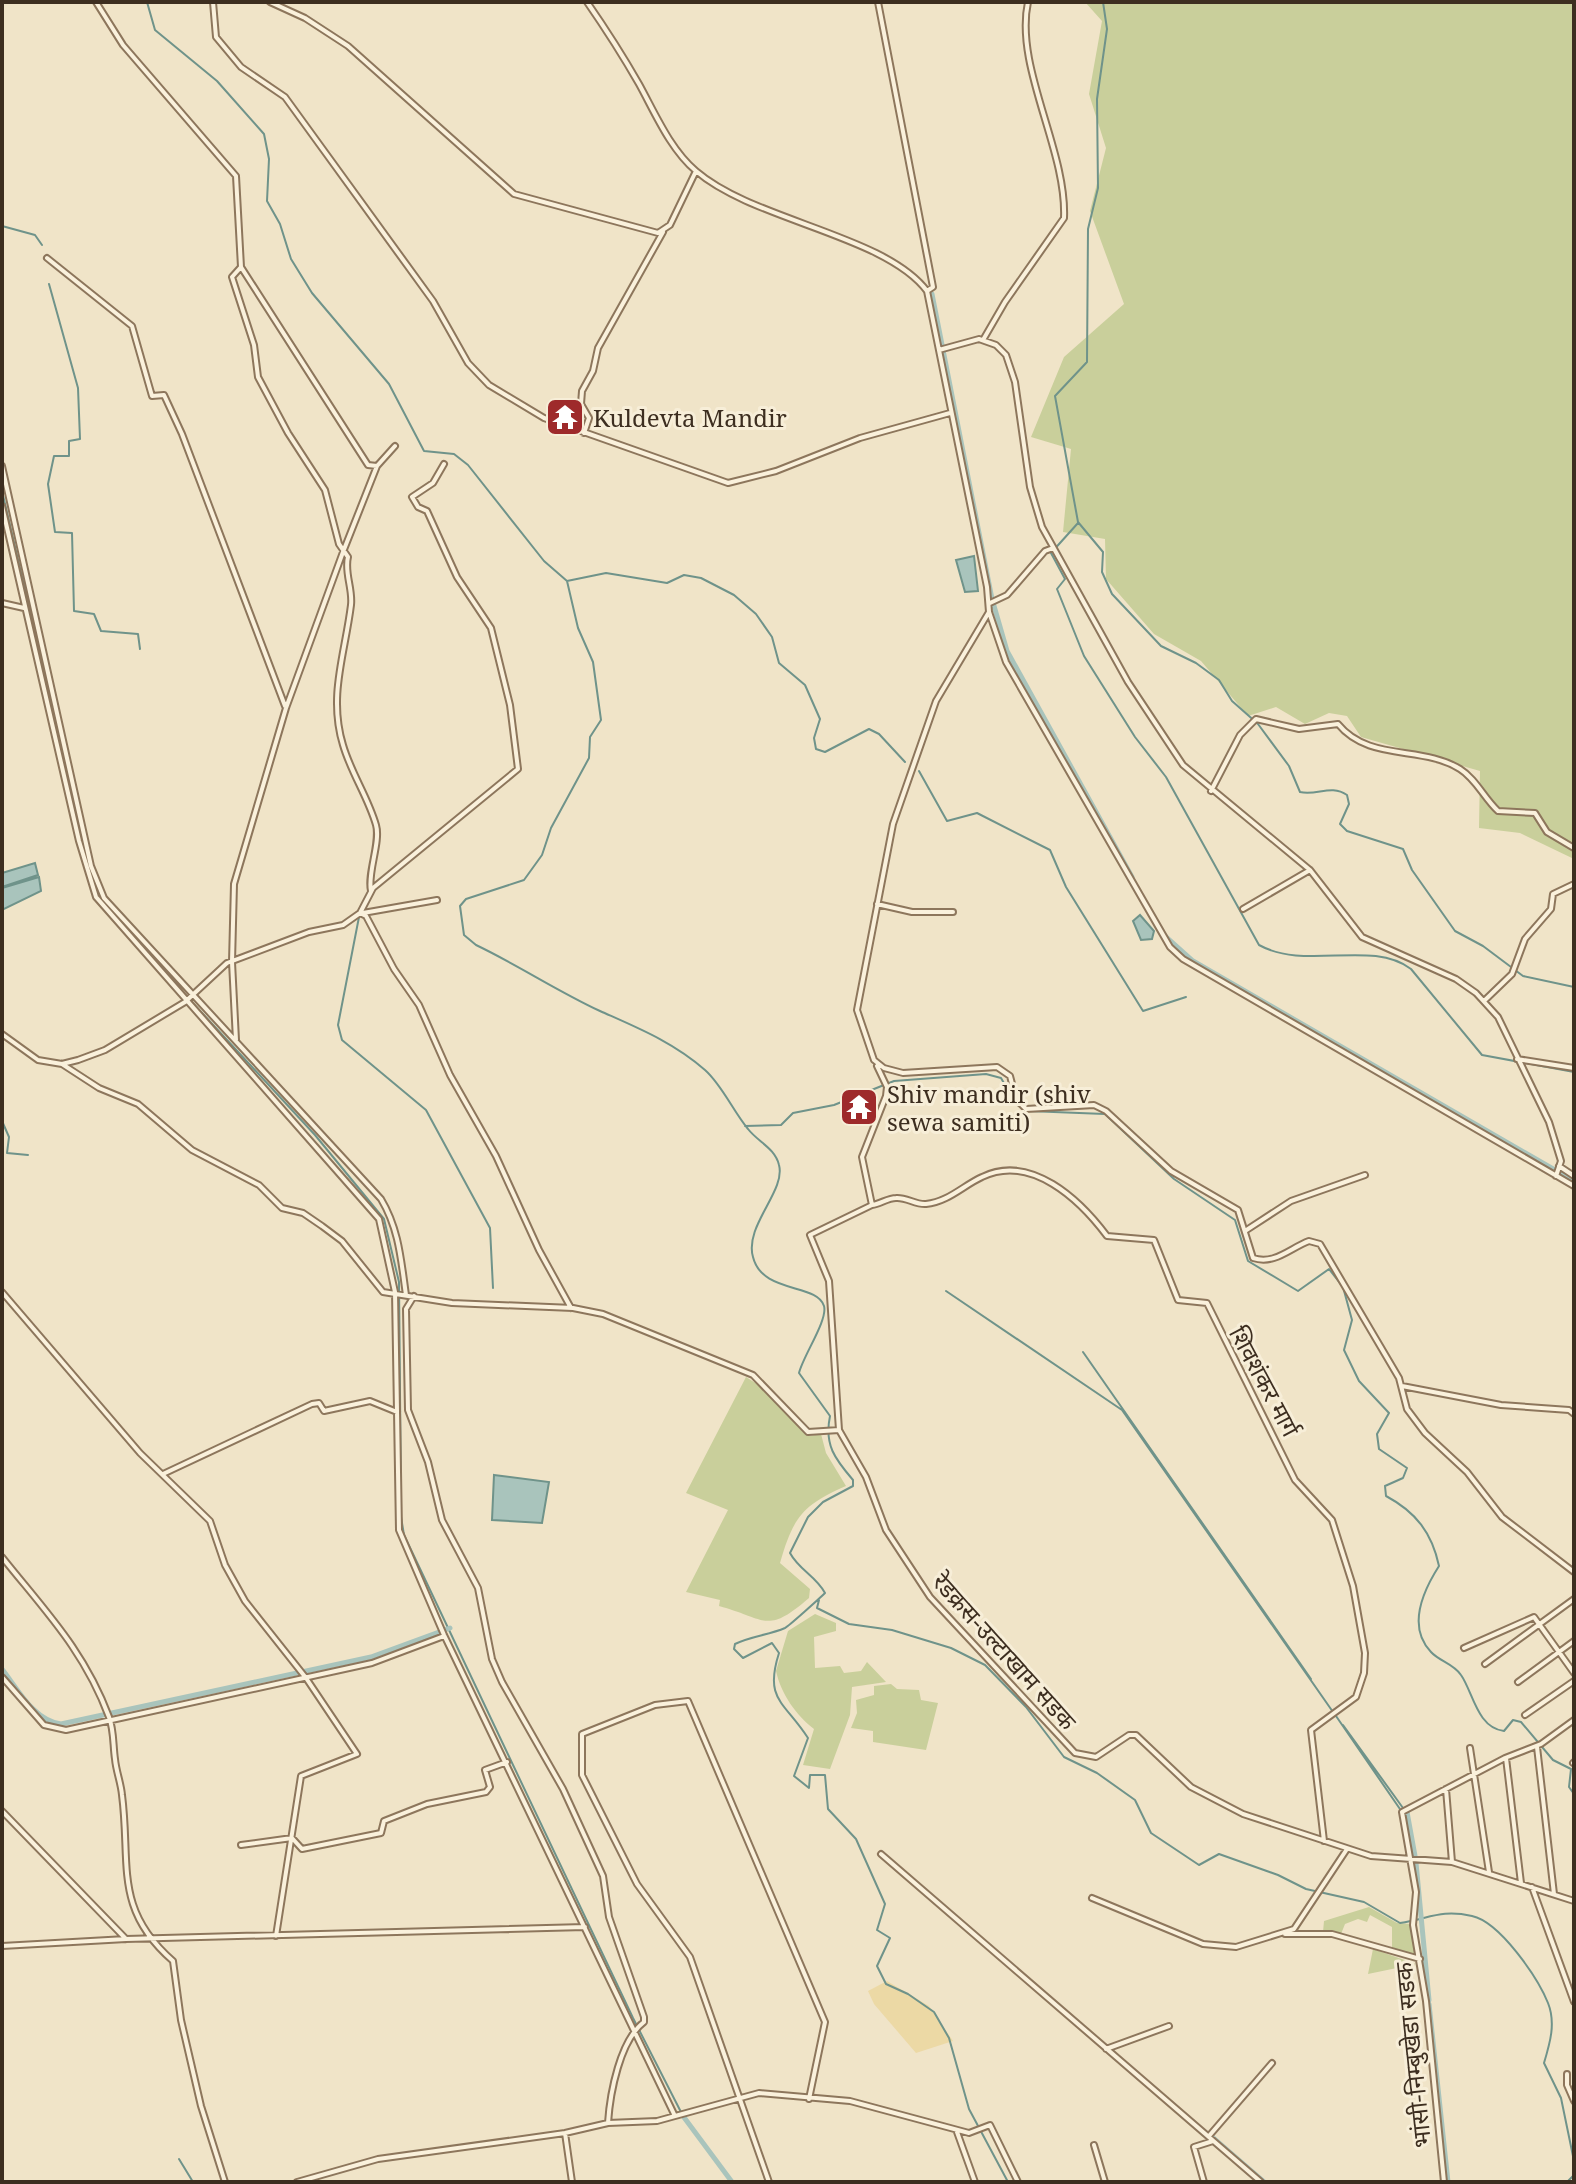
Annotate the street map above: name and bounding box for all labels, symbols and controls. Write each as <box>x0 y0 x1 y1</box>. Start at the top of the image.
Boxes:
temple icon: Kuldevta Mandir <box>544 396 586 438</box>
place label: Kuldevta Mandir <box>593 401 787 434</box>
place label: Shiv mandir (shiv sewa samiti) <box>887 1077 1091 1138</box>
temple icon: Shiv mandir (shiv sewa samiti) <box>838 1086 880 1128</box>
street label: शिवशंकर मार्ग <box>1222 1320 1308 1443</box>
street label: रेडक्रस-उल्टाखाम सडक <box>925 1564 1085 1737</box>
street label: भांसी-निम्बुखेडा सडक <box>1386 1960 1438 2149</box>

